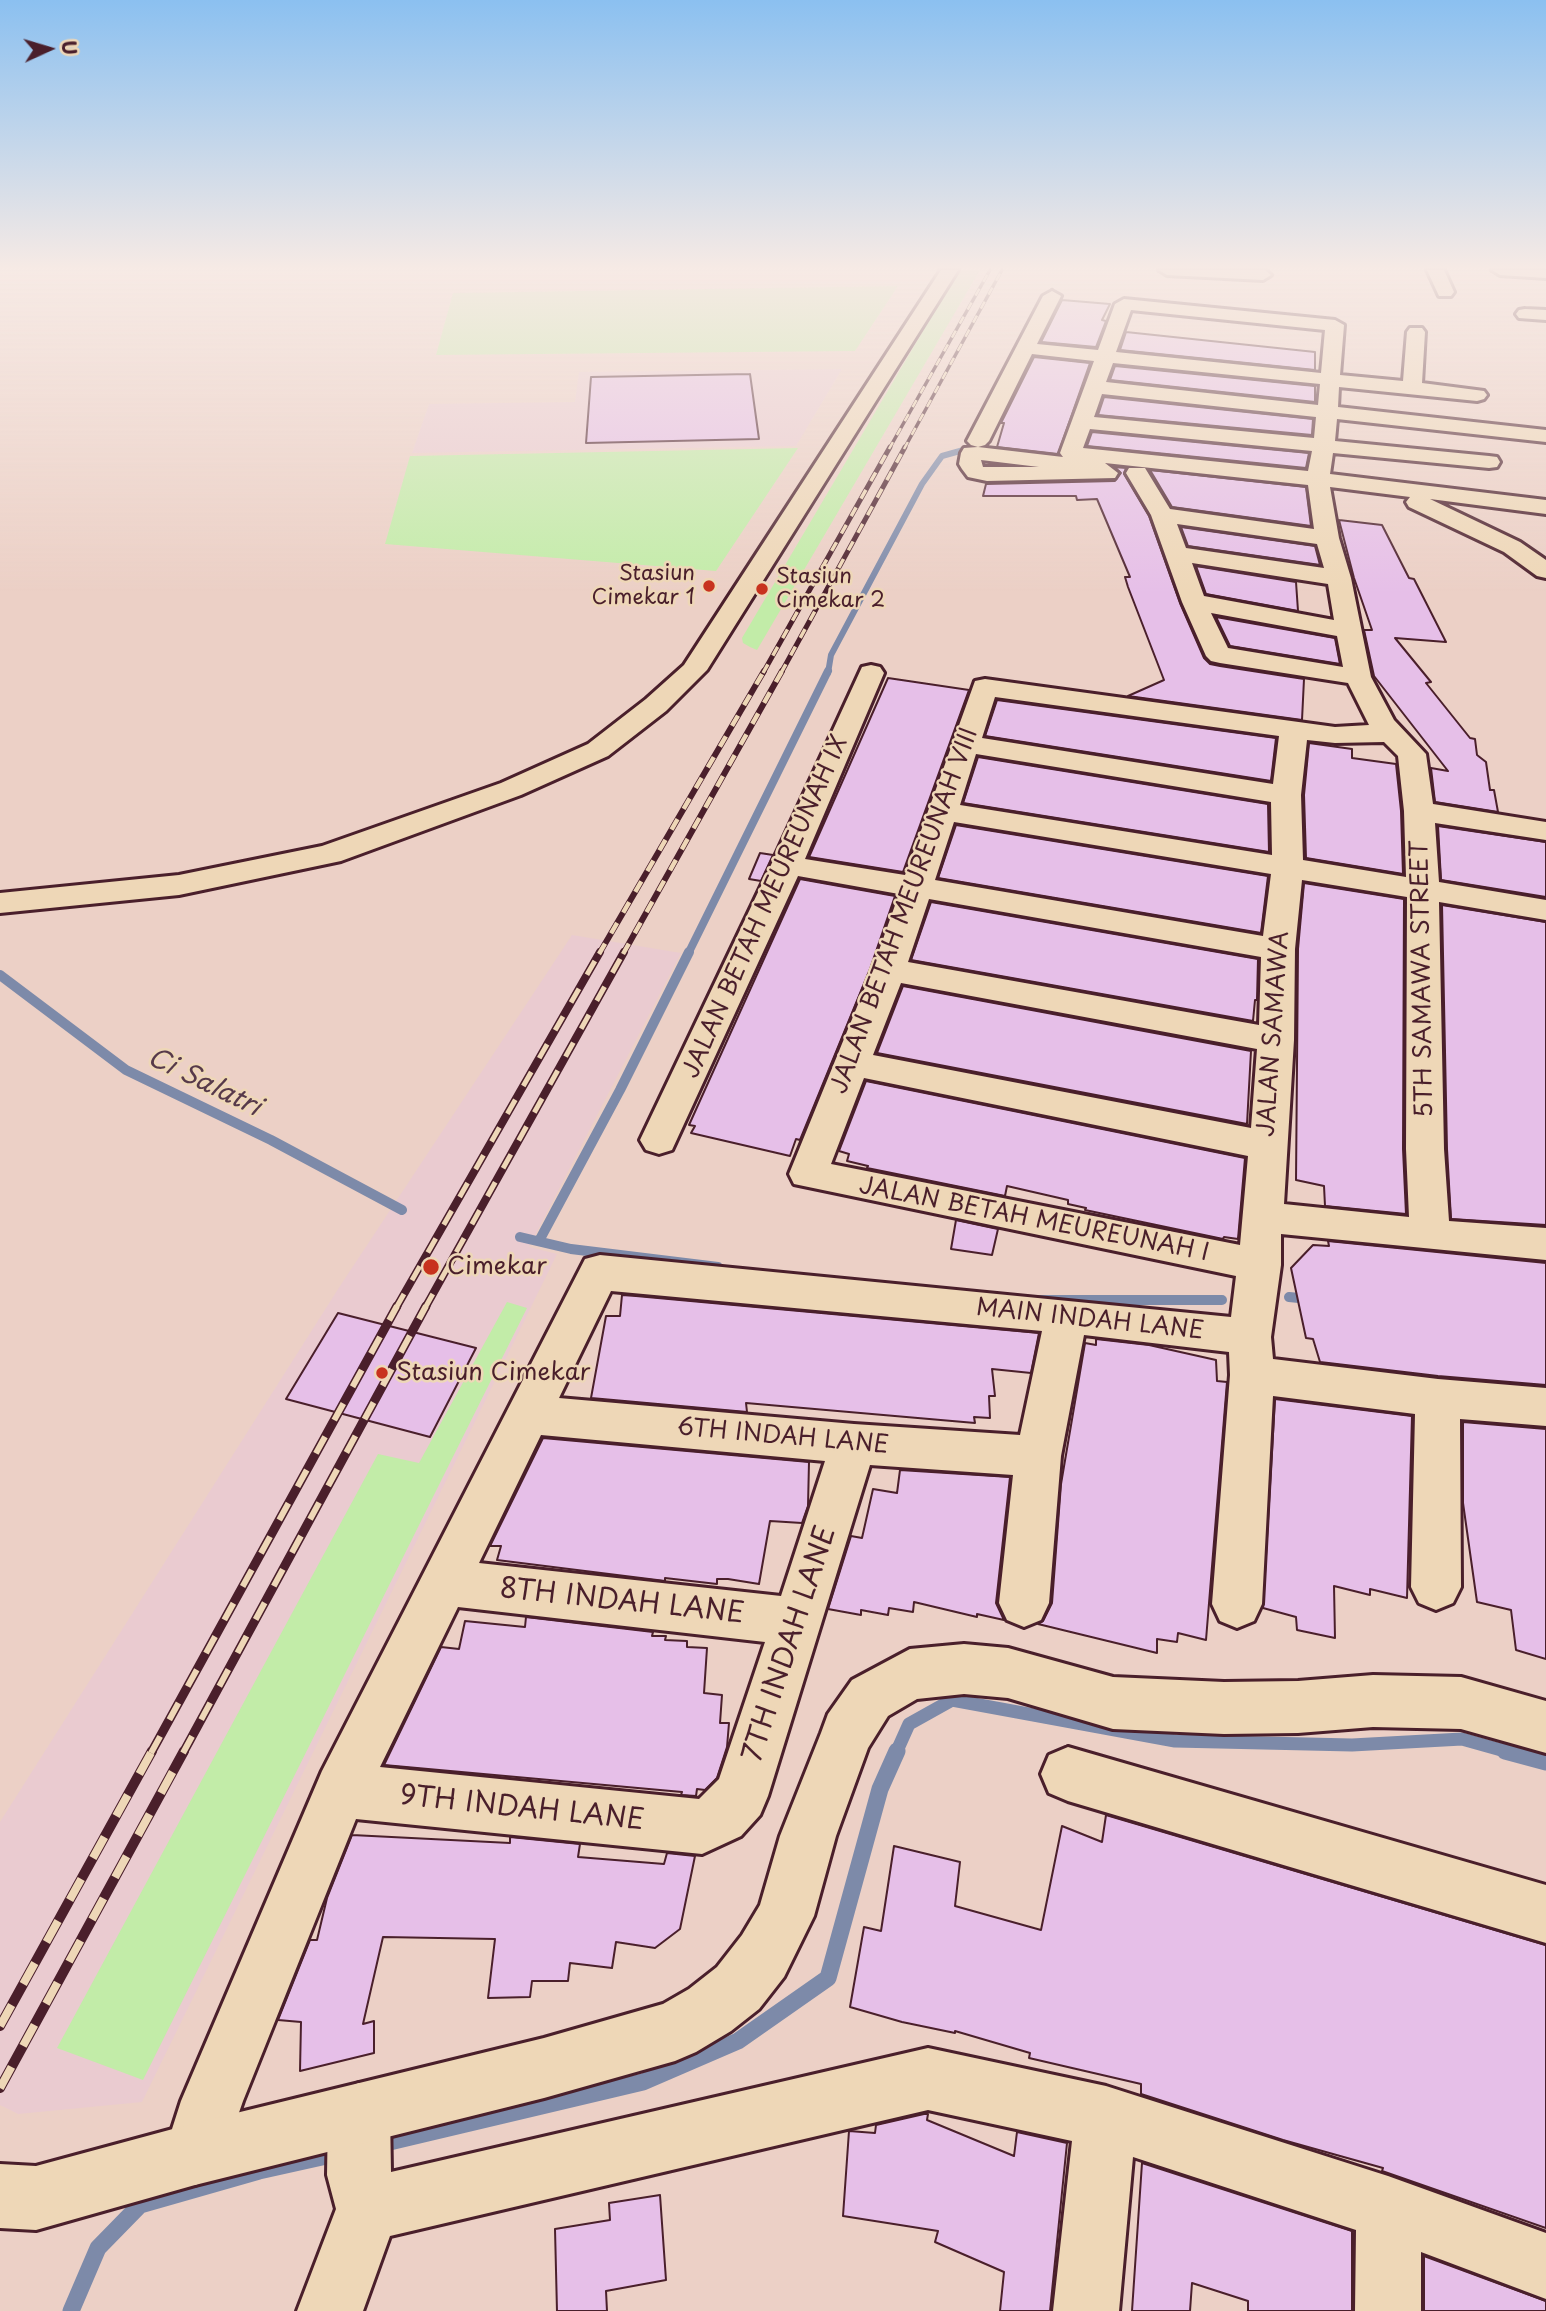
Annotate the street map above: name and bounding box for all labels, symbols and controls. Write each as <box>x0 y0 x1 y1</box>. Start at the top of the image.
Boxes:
north arrow <box>14 14 84 84</box>
text: U <box>55 39 84 56</box>
place label: Stasiun Cimekar 1 <box>591 561 695 611</box>
place label: Stasiun Cimekar 2 <box>776 564 885 614</box>
marker: Stasiun Cimekar 1 <box>701 578 717 594</box>
marker: Stasiun Cimekar 2 <box>754 581 770 597</box>
street label: JALAN BETAH MEUREUNAH VIII <box>825 724 985 1098</box>
street label: JALAN BETAH MEUREUNAH IX <box>677 731 855 1083</box>
street label: 5TH SAMAWA STREET <box>1406 840 1440 1118</box>
street label: JALAN SAMAWA <box>1252 930 1296 1138</box>
water label: Ci Salatri <box>142 1042 266 1124</box>
street label: JALAN BETAH MEUREUNAH I <box>856 1172 1212 1268</box>
place label: Cimekar <box>447 1253 547 1281</box>
marker: Cimekar <box>421 1257 441 1277</box>
street label: MAIN INDAH LANE <box>975 1294 1205 1346</box>
place label: Stasiun Cimekar <box>396 1359 590 1387</box>
marker: Stasiun Cimekar <box>374 1365 390 1381</box>
street label: 6TH INDAH LANE <box>676 1413 890 1461</box>
street label: 7TH INDAH LANE <box>736 1522 844 1766</box>
street label: 8TH INDAH LANE <box>498 1572 746 1632</box>
street label: 9TH INDAH LANE <box>398 1779 646 1839</box>

